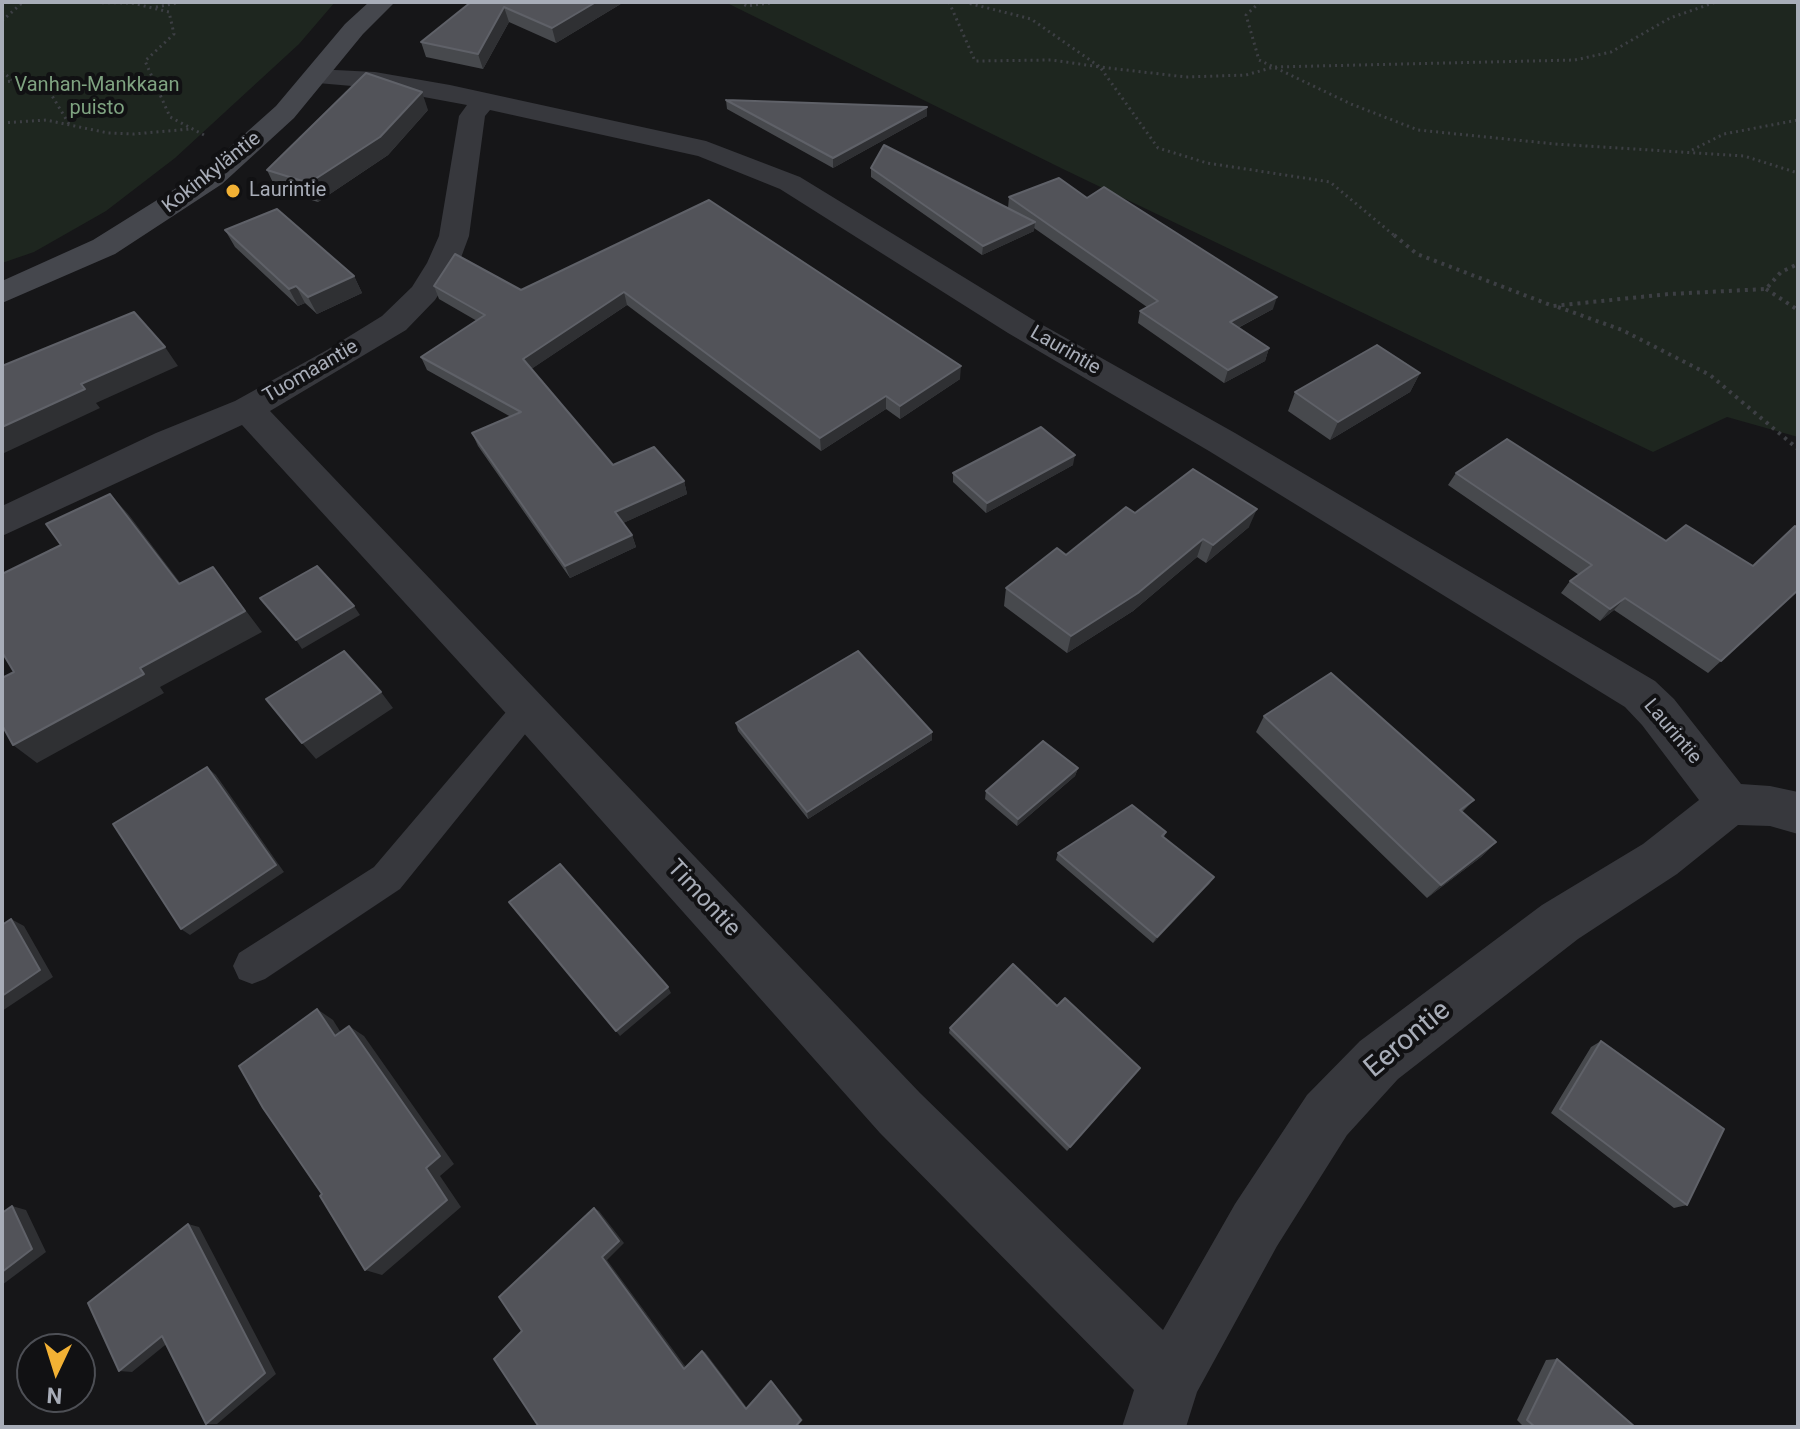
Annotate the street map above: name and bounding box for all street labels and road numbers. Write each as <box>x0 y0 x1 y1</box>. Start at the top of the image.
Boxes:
street label: Kokinkyläntie <box>158 127 266 219</box>
street label: Laurintie <box>1025 321 1105 381</box>
street label: Tuomaantie <box>259 335 363 409</box>
street label: Laurintie <box>1638 695 1706 769</box>
street label: Timontie <box>660 855 746 943</box>
street label: Eerontie <box>1358 994 1458 1086</box>

